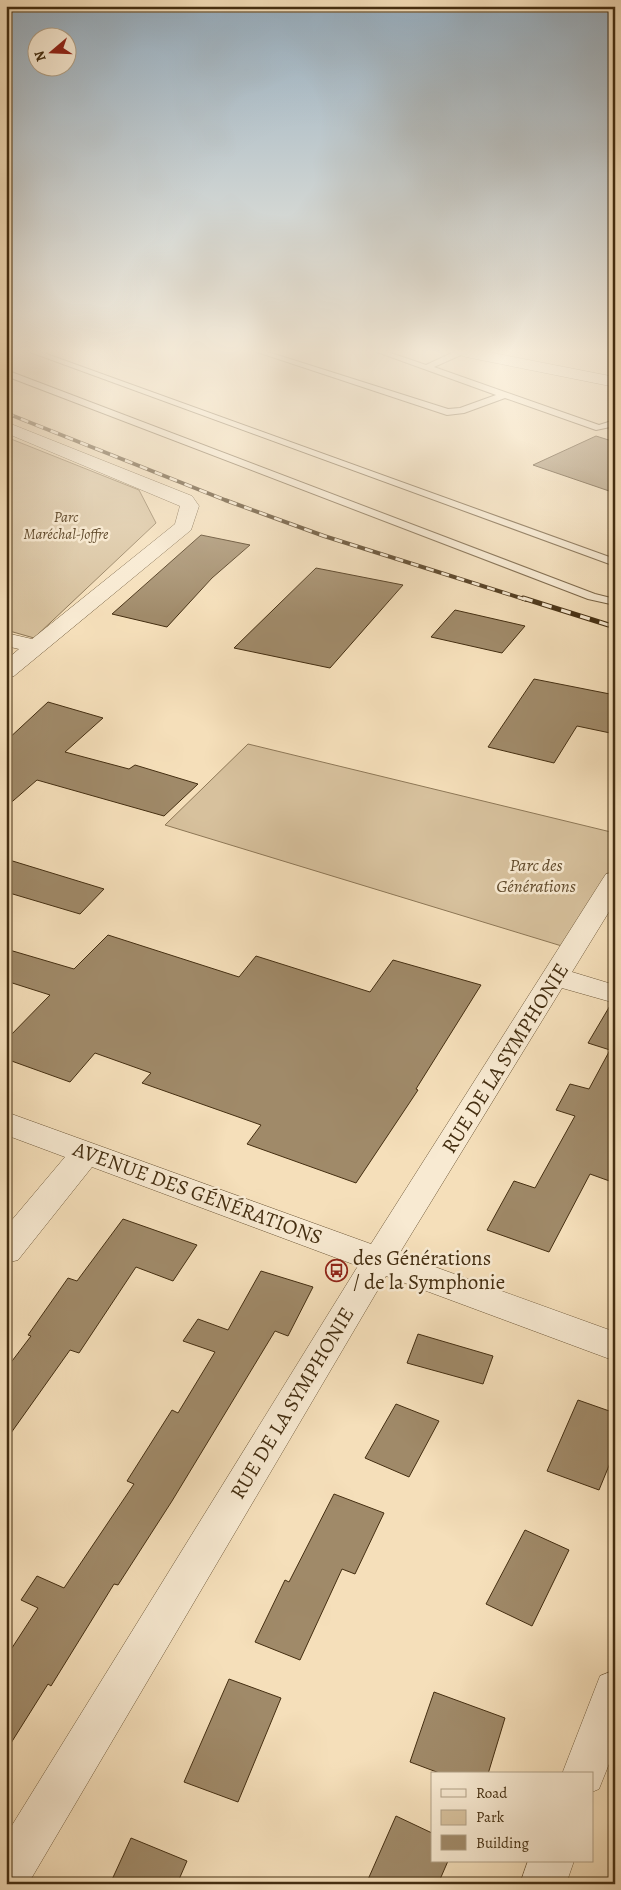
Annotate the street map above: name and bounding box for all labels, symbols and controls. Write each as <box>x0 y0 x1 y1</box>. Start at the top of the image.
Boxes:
north arrow <box>28 28 78 78</box>
text: N <box>30 48 51 64</box>
park label: Parc Maréchal-Joffre <box>24 507 109 544</box>
park label: Parc des Générations <box>496 853 576 898</box>
street label: RUE DE LA SYMPHONIE <box>435 958 575 1158</box>
street label: AVENUE DES GÉNÉRATIONS <box>69 1134 327 1251</box>
place label: des Générations / de la Symphonie <box>353 1244 505 1296</box>
bus stop icon: des Générations / de la Symphonie <box>325 1258 349 1282</box>
street label: RUE DE LA SYMPHONIE <box>224 1302 360 1504</box>
legend <box>431 1772 594 1862</box>
text: Road <box>476 1783 508 1803</box>
text: Park <box>476 1807 505 1827</box>
text: Building <box>476 1833 529 1853</box>

